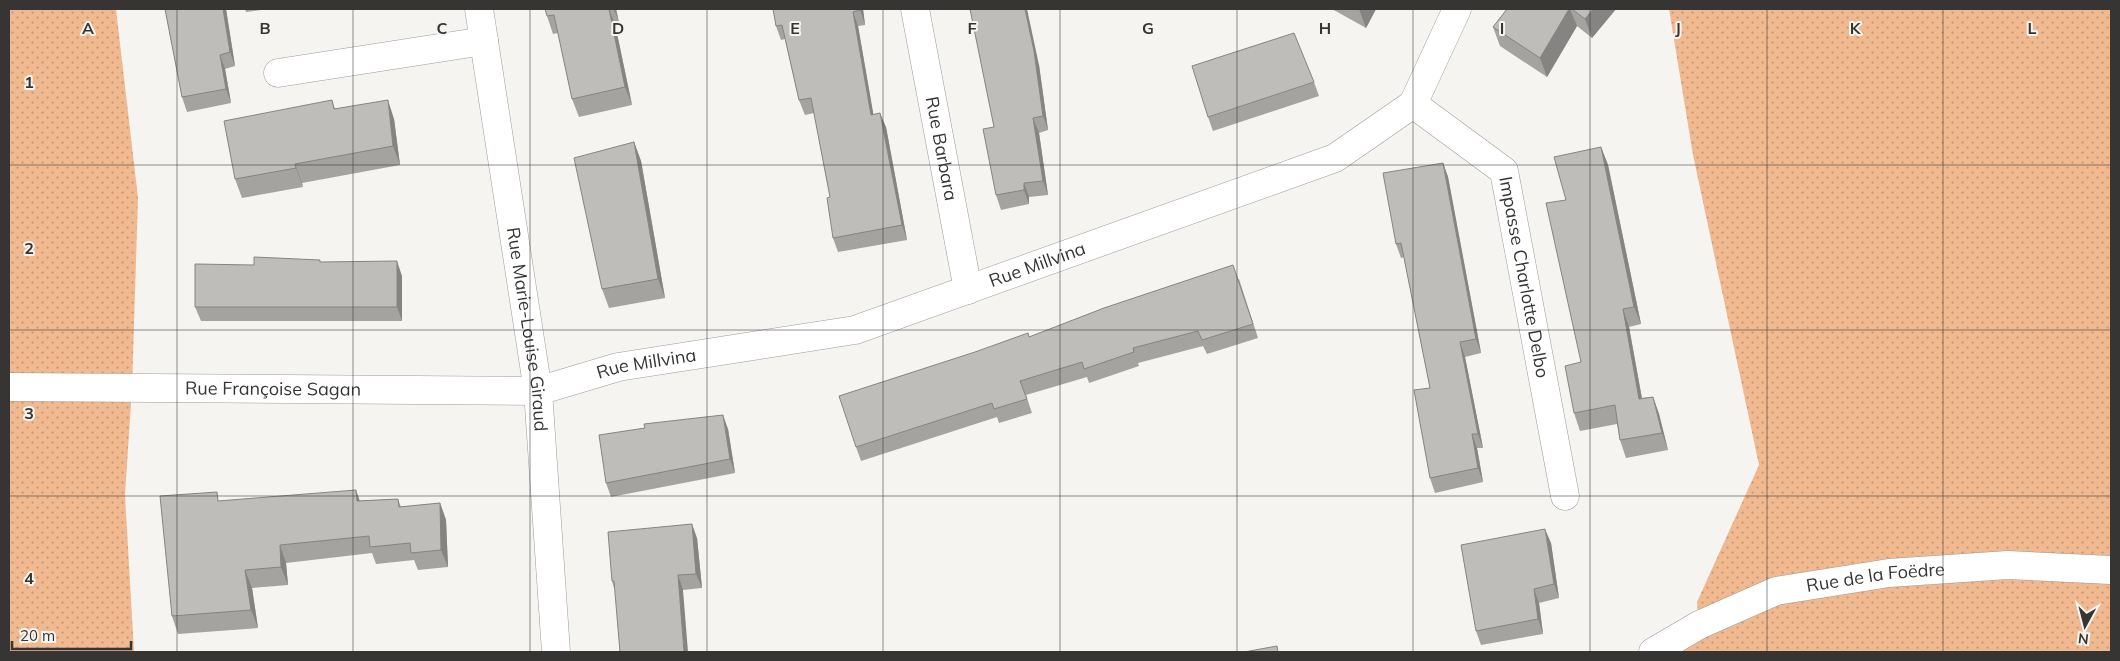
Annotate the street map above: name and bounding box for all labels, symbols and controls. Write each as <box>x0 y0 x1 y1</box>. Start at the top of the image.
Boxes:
text: A <box>82 18 94 38</box>
text: B <box>259 18 271 38</box>
text: C <box>437 18 448 38</box>
text: D <box>612 18 624 38</box>
text: E <box>790 18 800 38</box>
text: F <box>967 18 977 38</box>
text: G <box>1142 18 1154 38</box>
text: H <box>1319 18 1331 38</box>
text: I <box>1500 18 1504 38</box>
text: J <box>1675 18 1681 38</box>
text: K <box>1850 18 1862 38</box>
text: L <box>2028 18 2037 38</box>
text: 1 <box>24 72 34 92</box>
street label: Rue Barbara <box>921 94 963 203</box>
street label: Impasse Charlotte Delbo <box>1494 174 1555 380</box>
street label: Rue Marie-Louise Giraud <box>502 225 553 432</box>
street label: Rue Millvina <box>986 236 1088 292</box>
text: 2 <box>24 238 34 258</box>
street label: Rue Millvina <box>593 343 698 384</box>
street label: Rue Françoise Sagan <box>185 376 361 401</box>
text: 3 <box>24 403 34 423</box>
street label: Rue de la Foëdre <box>1805 557 1945 597</box>
text: 4 <box>24 568 34 588</box>
north arrow <box>2060 601 2110 651</box>
scale bar <box>12 618 131 650</box>
text: 20 m <box>20 626 55 645</box>
text: N <box>2077 629 2090 648</box>

